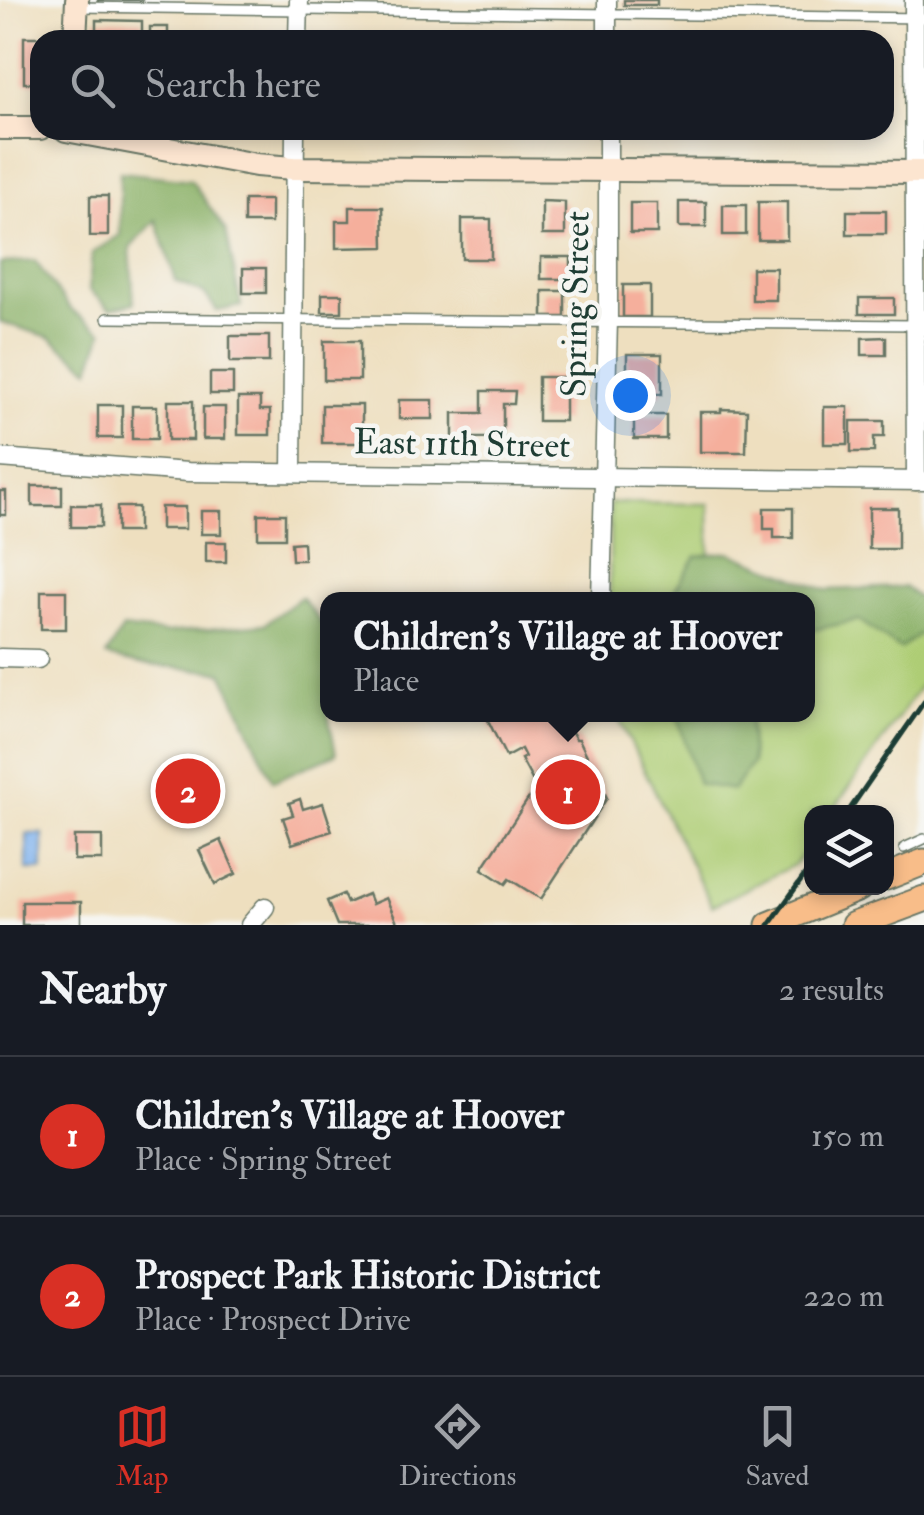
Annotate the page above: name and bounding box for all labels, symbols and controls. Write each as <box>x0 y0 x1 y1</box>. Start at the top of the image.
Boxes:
search box <box>30 30 894 140</box>
icon: search <box>65 58 120 113</box>
text: Search here <box>145 61 321 109</box>
street label: Spring Street <box>552 210 600 398</box>
your location <box>605 370 656 421</box>
street label: East 11th Street <box>353 420 571 468</box>
popup <box>320 592 815 722</box>
text: Children's Village at Hoover <box>353 613 782 661</box>
text: Place <box>353 661 419 701</box>
pin: 2 <box>156 754 220 828</box>
pin: 1 <box>536 754 600 830</box>
map controls <box>804 805 894 895</box>
button: layers <box>804 805 894 895</box>
text: Nearby <box>40 964 166 1016</box>
text: 2 results <box>779 970 884 1010</box>
text: Children's Village at Hoover <box>135 1092 564 1140</box>
text: 1 <box>67 1116 78 1156</box>
text: 150 m <box>811 1116 884 1156</box>
text: Place · Spring Street <box>135 1140 392 1180</box>
text: Prospect Park Historic District <box>135 1252 600 1300</box>
text: 2 <box>64 1276 81 1316</box>
text: 220 m <box>804 1276 884 1316</box>
text: Place · Prospect Drive <box>135 1300 411 1340</box>
tab: Map <box>115 1399 170 1494</box>
tab: Directions <box>399 1399 516 1494</box>
tab: Saved <box>745 1399 809 1494</box>

